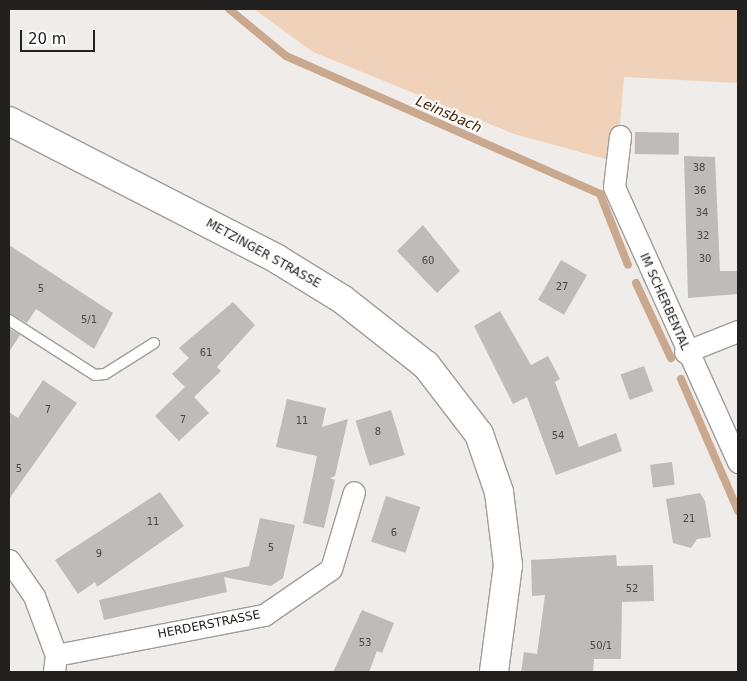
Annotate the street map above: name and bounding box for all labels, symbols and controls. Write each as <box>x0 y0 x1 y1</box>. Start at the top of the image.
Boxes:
scale bar <box>22 20 98 52</box>
text: 20 m <box>28 30 66 48</box>
water label: Leinsbach <box>413 92 485 136</box>
house number: 38 <box>693 162 705 174</box>
house number: 36 <box>694 185 706 197</box>
house number: 34 <box>696 207 708 219</box>
street label: METZINGER STRASSE <box>203 216 323 292</box>
house number: 32 <box>697 230 709 242</box>
street label: IM SCHERBENTAL <box>636 251 692 353</box>
house number: 30 <box>699 253 711 265</box>
house number: 60 <box>422 255 434 267</box>
house number: 27 <box>556 281 568 293</box>
house number: 5 <box>38 283 44 295</box>
house number: 5/1 <box>81 314 97 326</box>
house number: 61 <box>200 347 212 359</box>
house number: 7 <box>45 404 51 416</box>
house number: 7 <box>180 414 186 426</box>
house number: 11 <box>296 415 308 427</box>
house number: 8 <box>375 426 381 438</box>
house number: 54 <box>552 430 564 442</box>
house number: 5 <box>16 463 22 475</box>
house number: 21 <box>683 513 695 525</box>
house number: 11 <box>147 516 159 528</box>
house number: 6 <box>391 527 397 539</box>
house number: 5 <box>268 542 274 554</box>
house number: 9 <box>96 548 102 560</box>
house number: 52 <box>626 583 638 595</box>
street label: HERDERSTRASSE <box>157 608 261 642</box>
house number: 53 <box>359 637 371 649</box>
house number: 50/1 <box>590 640 612 652</box>

